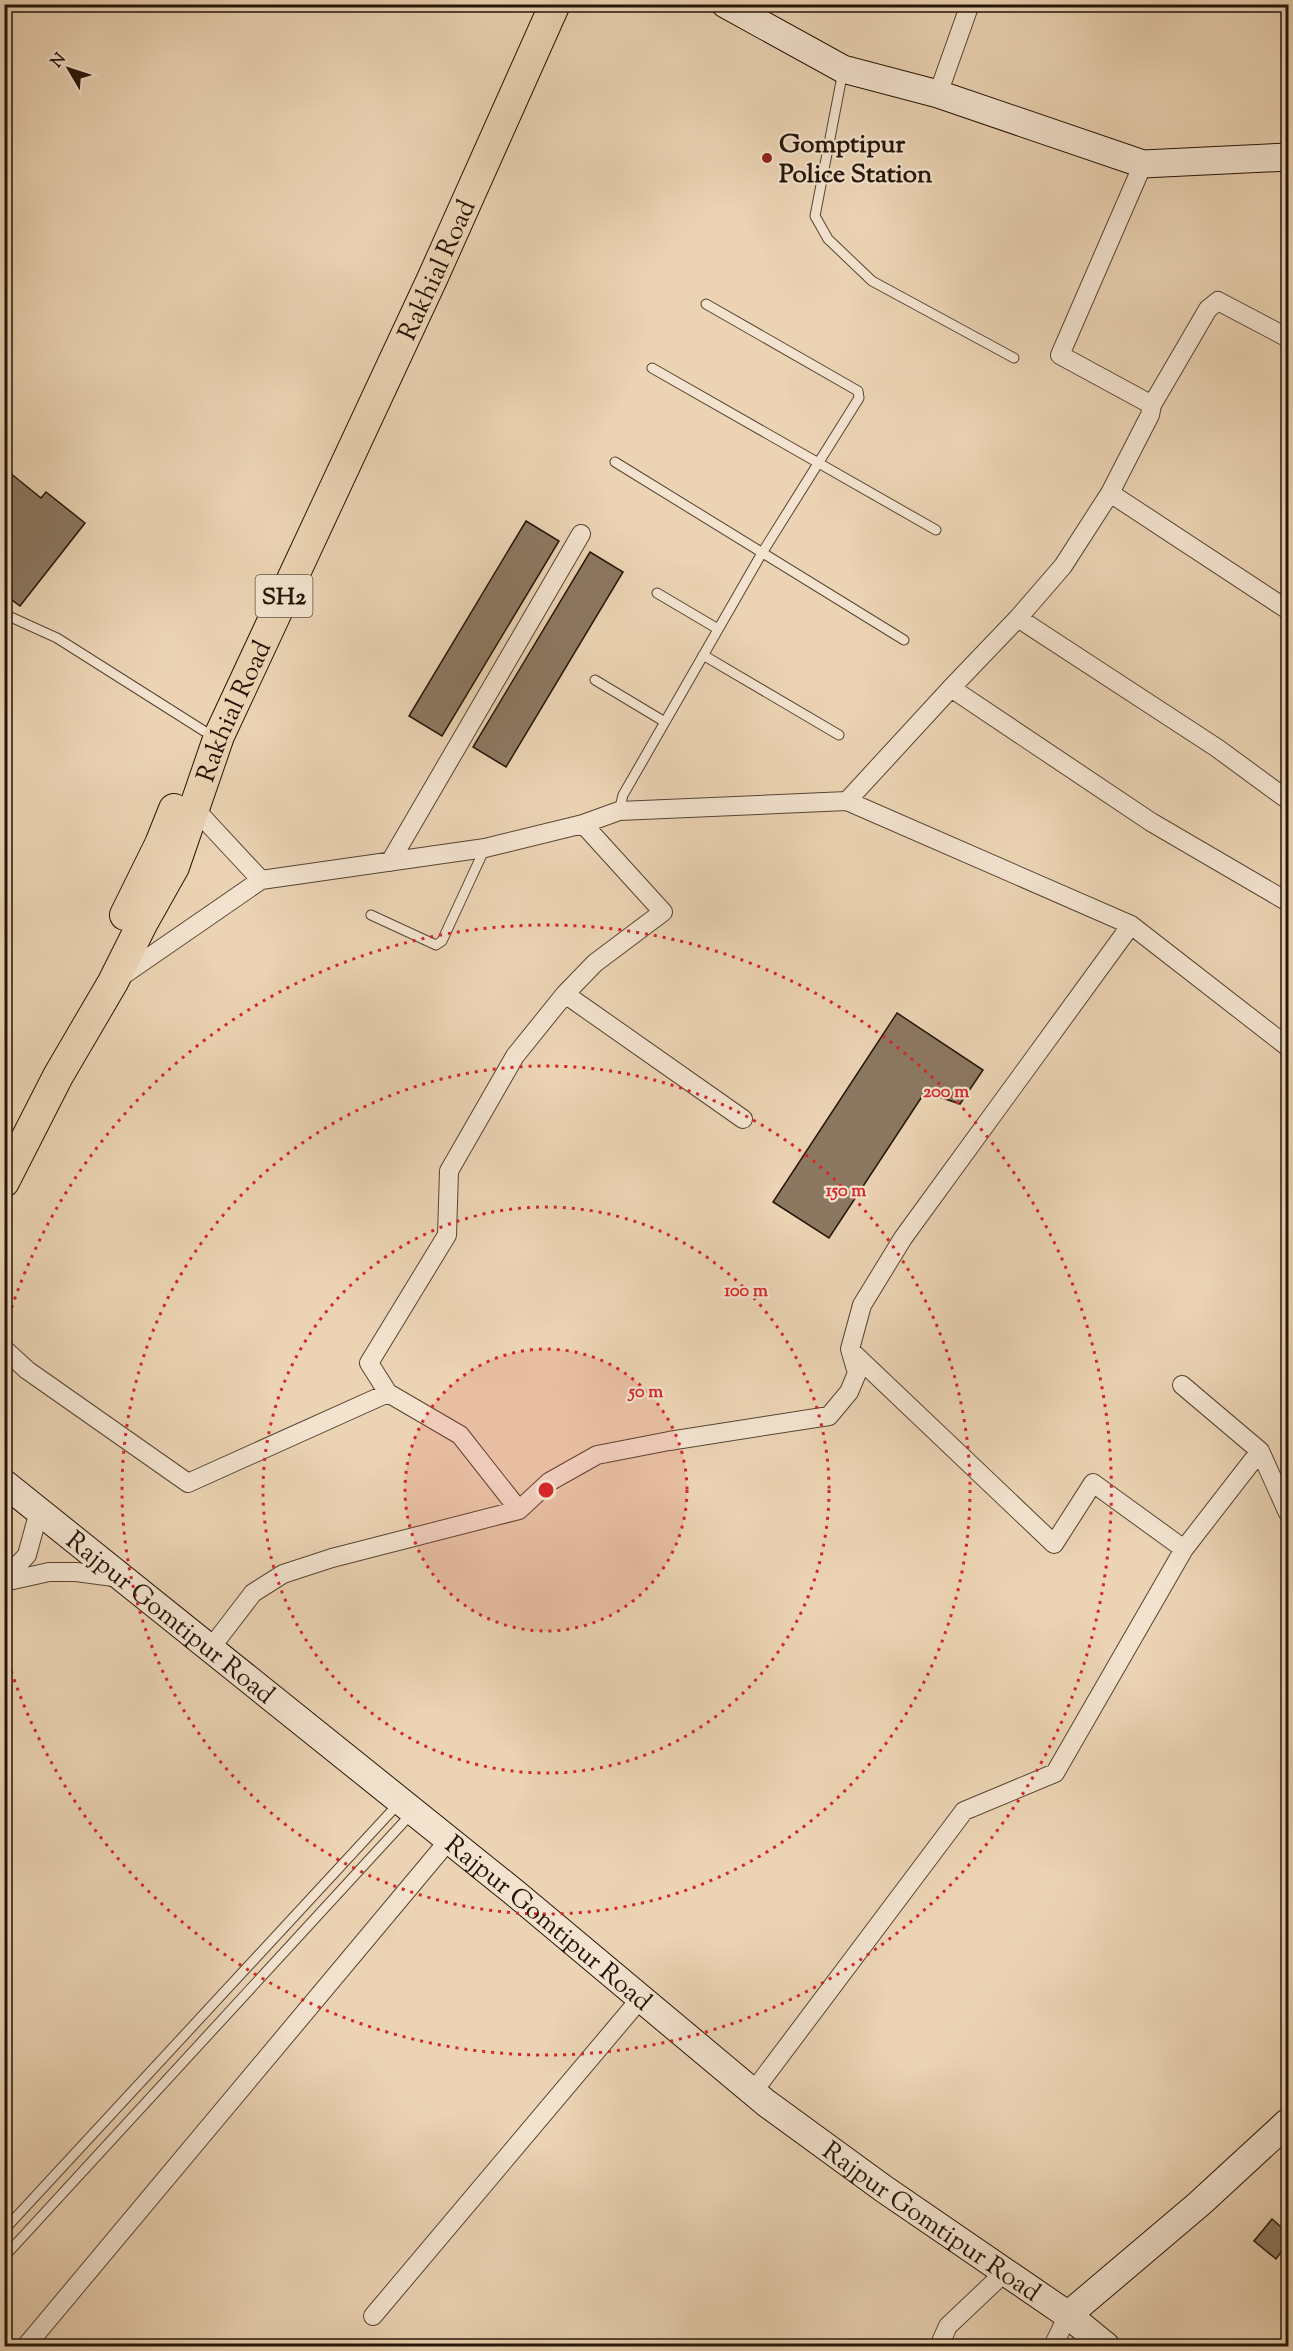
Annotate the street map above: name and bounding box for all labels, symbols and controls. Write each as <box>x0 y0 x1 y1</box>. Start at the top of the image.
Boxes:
north arrow <box>39 39 99 99</box>
text: N <box>46 49 72 73</box>
place label: Gomptipur Police Station <box>779 127 933 194</box>
marker: Gomptipur Police Station <box>760 151 774 165</box>
street label: Rakhial Road <box>390 194 486 347</box>
road number: SH2 <box>256 575 312 617</box>
street label: Rakhial Road <box>189 635 282 787</box>
text: 200 m <box>923 1080 969 1106</box>
text: 150 m <box>826 1179 866 1205</box>
text: 100 m <box>724 1279 768 1305</box>
text: 50 m <box>627 1380 663 1406</box>
centre of rings <box>536 1480 556 1500</box>
street label: Rajpur Gomtipur Road <box>57 1524 282 1714</box>
street label: Rajpur Gomtipur Road <box>436 1828 659 2021</box>
street label: Rajpur Gomtipur Road <box>814 2134 1047 2312</box>

